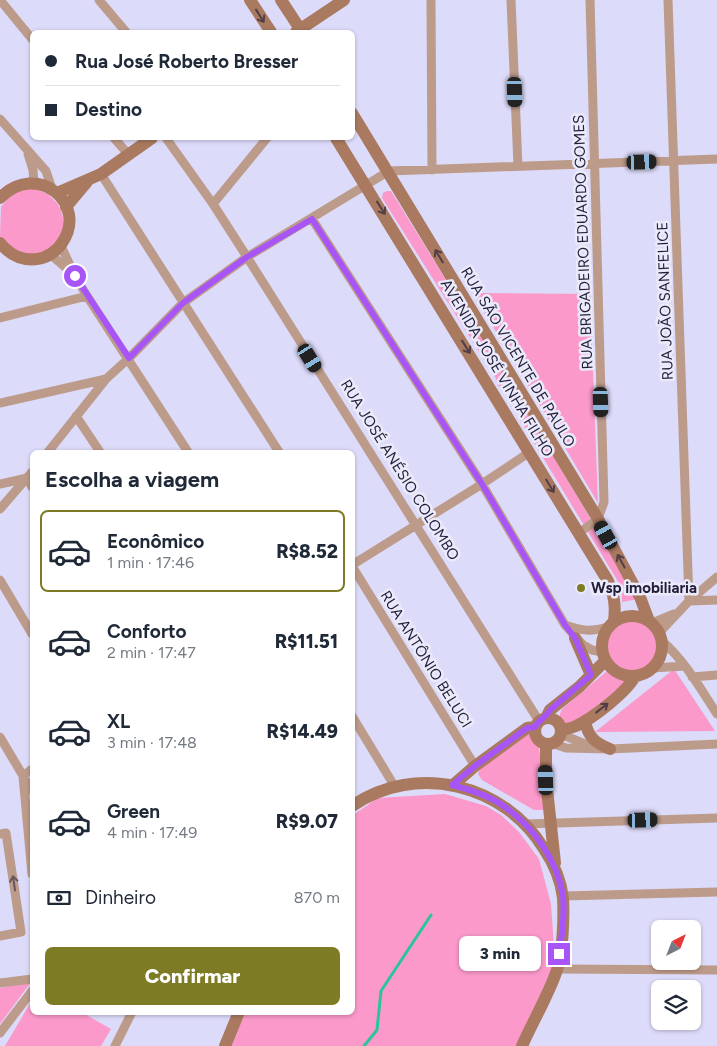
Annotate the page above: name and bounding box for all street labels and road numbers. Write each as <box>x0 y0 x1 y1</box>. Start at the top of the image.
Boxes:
street label: RUA BRIGADEIRO EDUARDO GOMES <box>570 114 596 370</box>
street label: RUA JOÃO SANFELICE <box>653 222 677 380</box>
street label: RUA SÃO VICENTE DE PAULO <box>457 264 579 450</box>
street label: AVENIDA JOSÉ VINHA FILHO <box>437 276 557 460</box>
street label: RUA JOSÉ ANÉSIO COLOMBO <box>337 376 463 564</box>
street label: RUA ANTÔNIO BELUCI <box>377 587 475 731</box>

